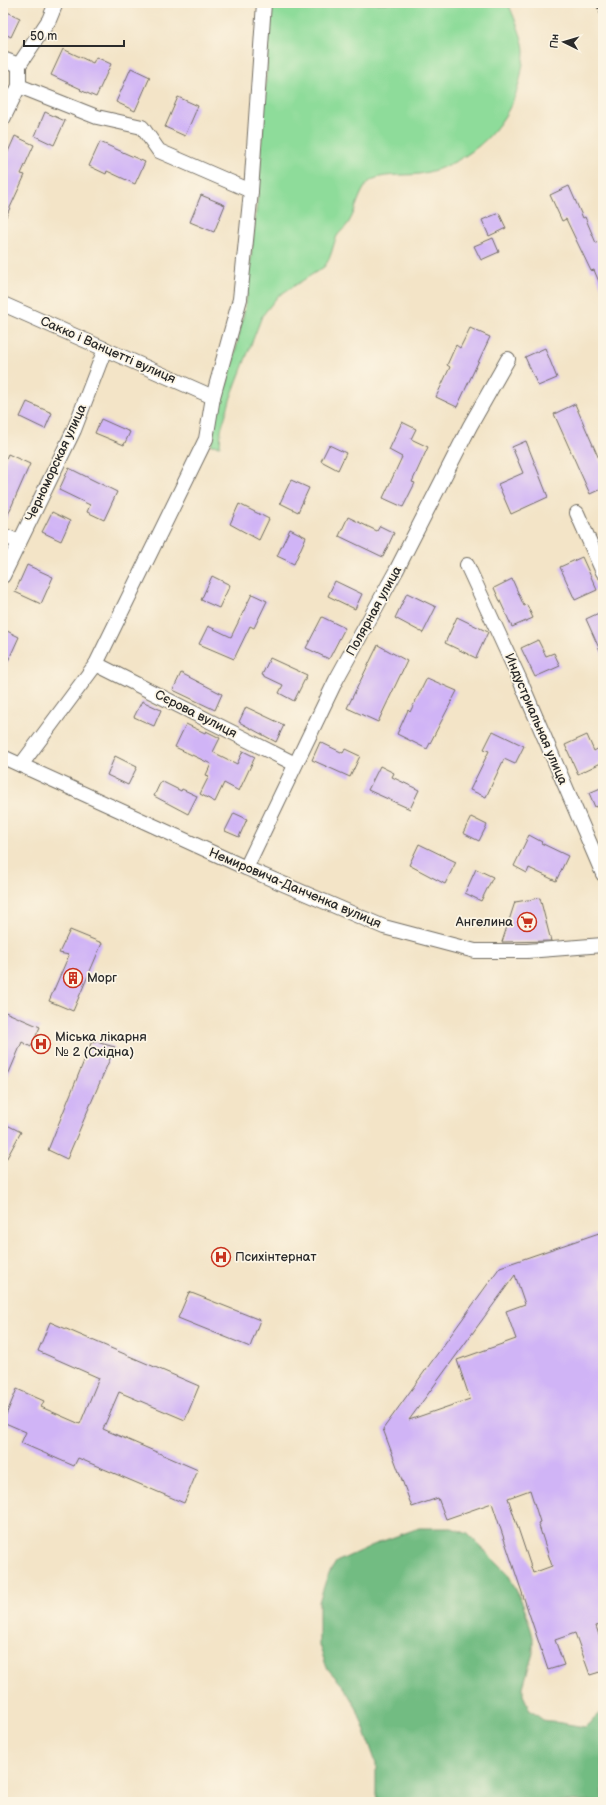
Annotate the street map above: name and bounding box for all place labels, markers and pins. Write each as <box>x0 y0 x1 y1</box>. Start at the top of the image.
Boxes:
supermarket icon: Ангелина <box>516 911 538 933</box>
place label: Ангелина <box>455 914 513 930</box>
building icon: Морг <box>62 967 84 989</box>
place label: Морг <box>87 970 117 986</box>
place label: Міська лікарня № 2 (Східна) <box>55 1029 147 1060</box>
hospital icon: Міська лікарня № 2 (Східна) <box>30 1033 52 1055</box>
hospital icon: Психінтернат <box>210 1246 232 1268</box>
place label: Психінтернат <box>235 1249 317 1265</box>

